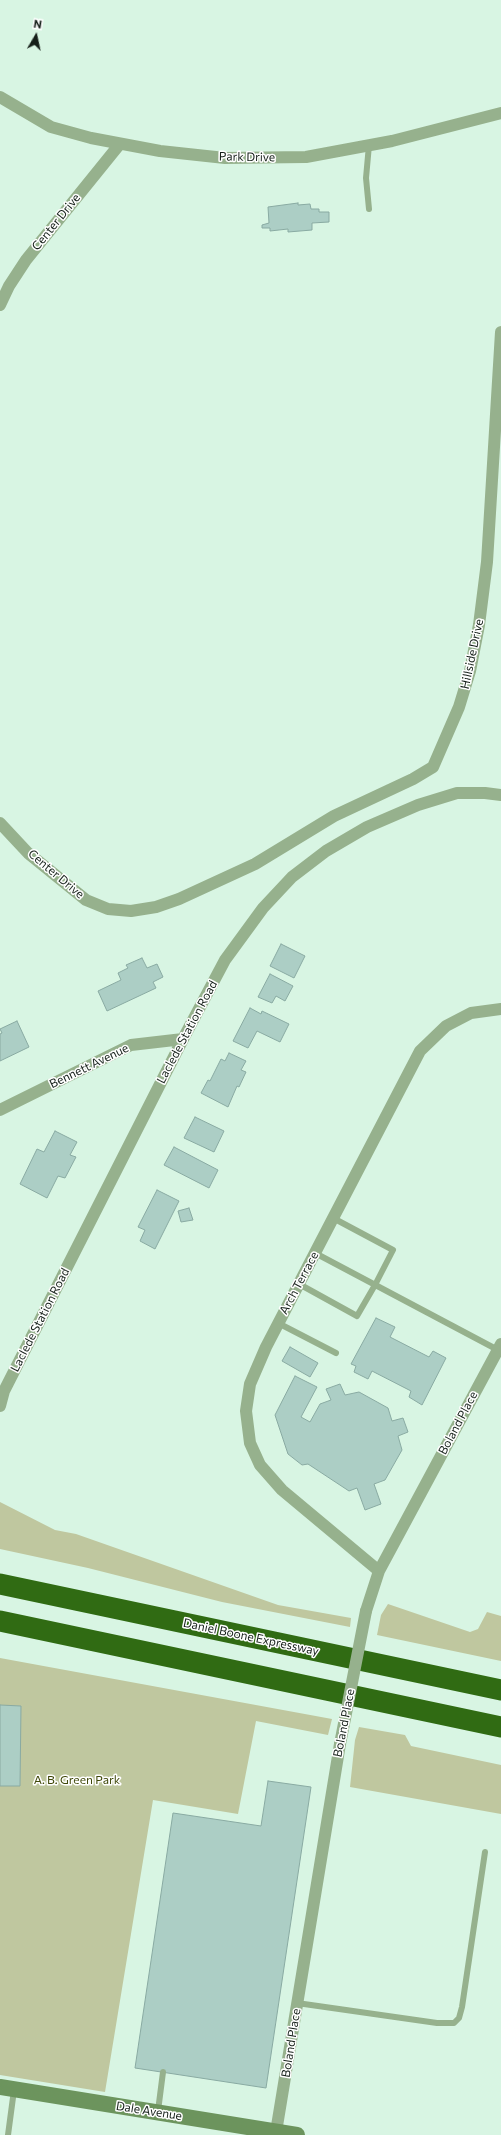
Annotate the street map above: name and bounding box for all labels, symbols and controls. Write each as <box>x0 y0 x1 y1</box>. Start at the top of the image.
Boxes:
north arrow <box>16 16 56 56</box>
text: N <box>33 17 43 31</box>
street label: Park Drive <box>219 149 275 165</box>
street label: Center Drive <box>29 191 83 253</box>
street label: Hillside Drive <box>458 618 486 690</box>
street label: Center Drive <box>25 846 87 902</box>
street label: Laclede Station Road <box>154 978 220 1086</box>
street label: Bennett Avenue <box>47 1041 131 1091</box>
street label: Arch Terrace <box>276 1249 322 1317</box>
street label: Laclede Station Road <box>8 1266 72 1374</box>
street label: Boland Place <box>435 1389 481 1457</box>
street label: Daniel Boone Expressway <box>182 1616 320 1658</box>
street label: Boland Place <box>330 1688 358 1758</box>
park label: A. B. Green Park <box>34 1773 120 1787</box>
street label: Boland Place <box>278 2008 304 2078</box>
street label: Dale Avenue <box>115 2099 183 2123</box>

